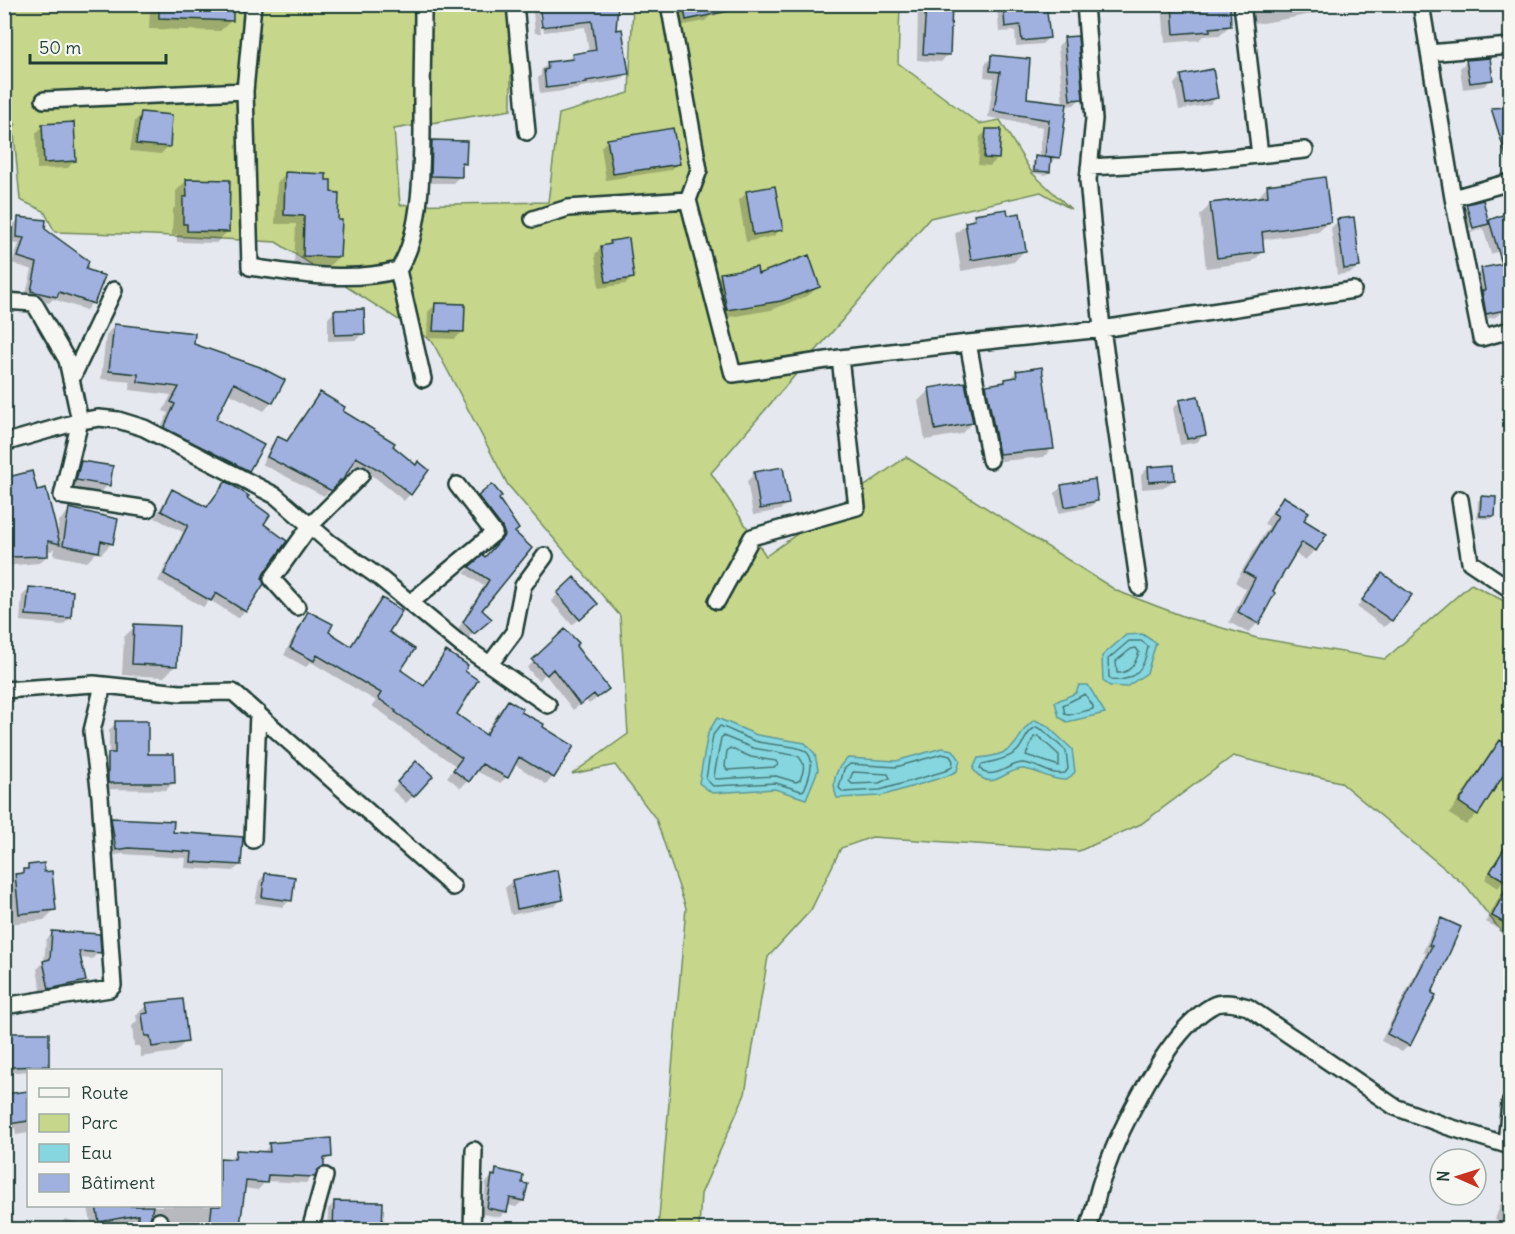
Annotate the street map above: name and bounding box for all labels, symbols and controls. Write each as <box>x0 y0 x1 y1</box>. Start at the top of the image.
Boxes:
scale bar <box>30 27 166 65</box>
text: 50 m <box>39 36 81 59</box>
legend <box>27 1069 222 1207</box>
text: Route <box>81 1081 129 1104</box>
text: Parc <box>81 1111 118 1134</box>
text: Eau <box>81 1141 112 1164</box>
north arrow <box>1428 1147 1488 1207</box>
text: N <box>1433 1170 1453 1182</box>
text: Bâtiment <box>81 1171 155 1194</box>

